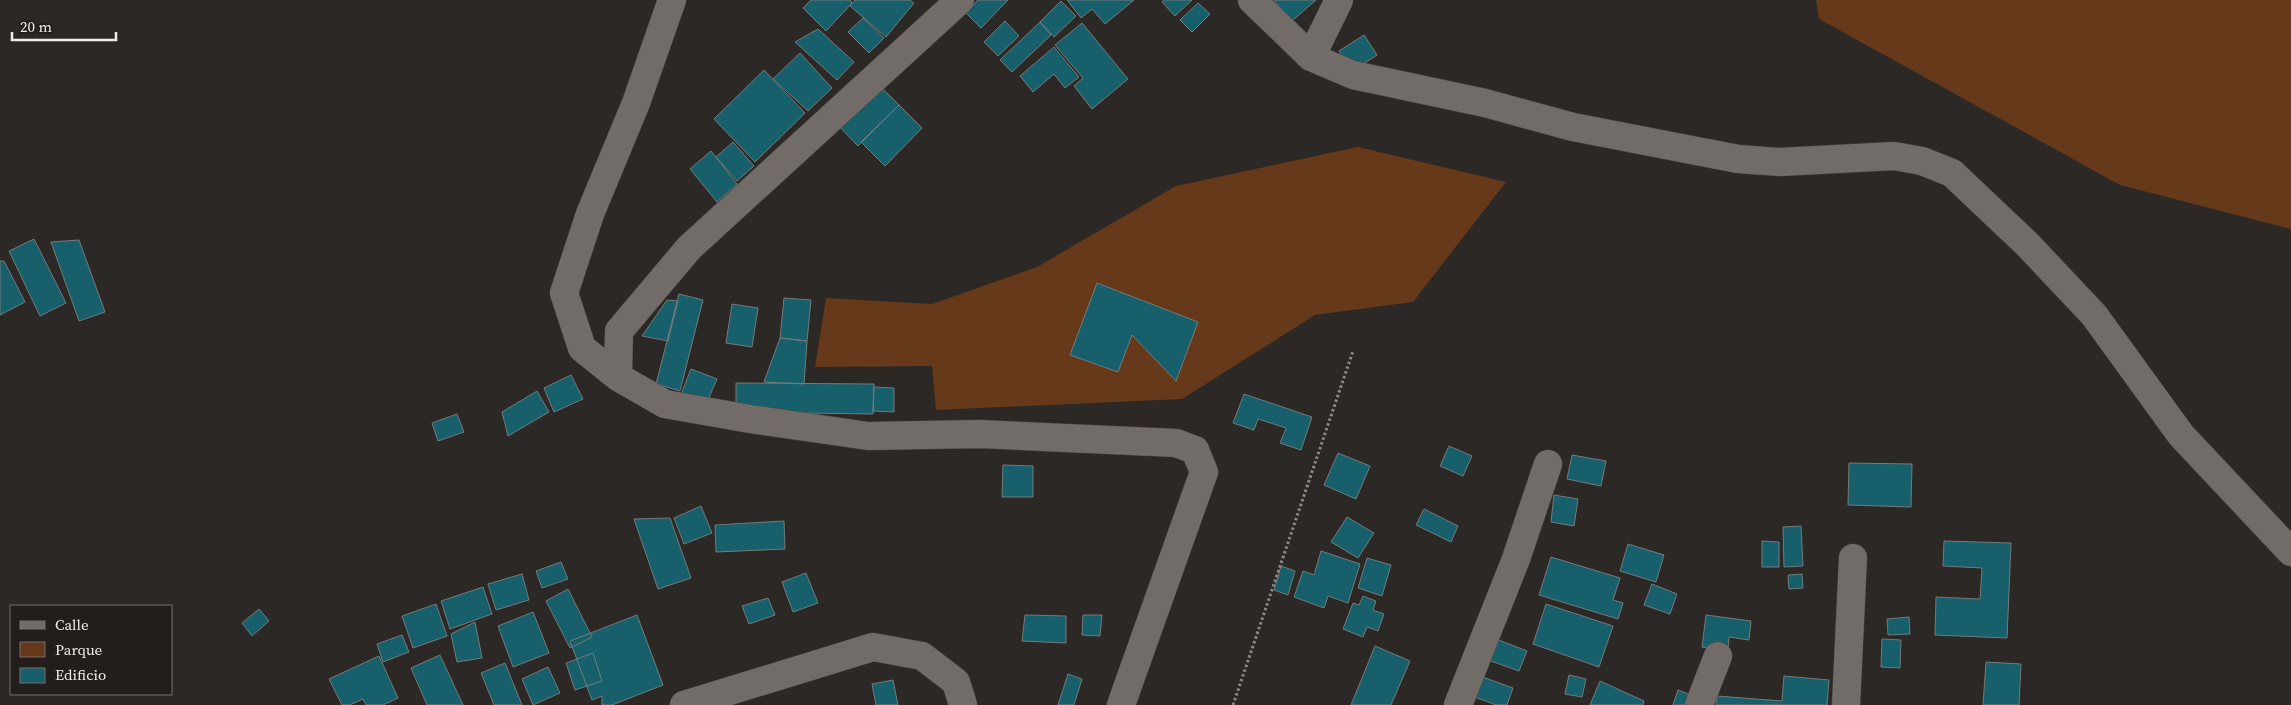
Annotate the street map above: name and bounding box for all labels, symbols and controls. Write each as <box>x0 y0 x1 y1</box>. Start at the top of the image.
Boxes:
scale bar <box>12 10 116 42</box>
text: 20 m <box>20 16 52 37</box>
legend <box>10 605 172 695</box>
text: Calle <box>55 614 89 635</box>
text: Parque <box>55 639 103 660</box>
text: Edificio <box>55 664 106 685</box>

